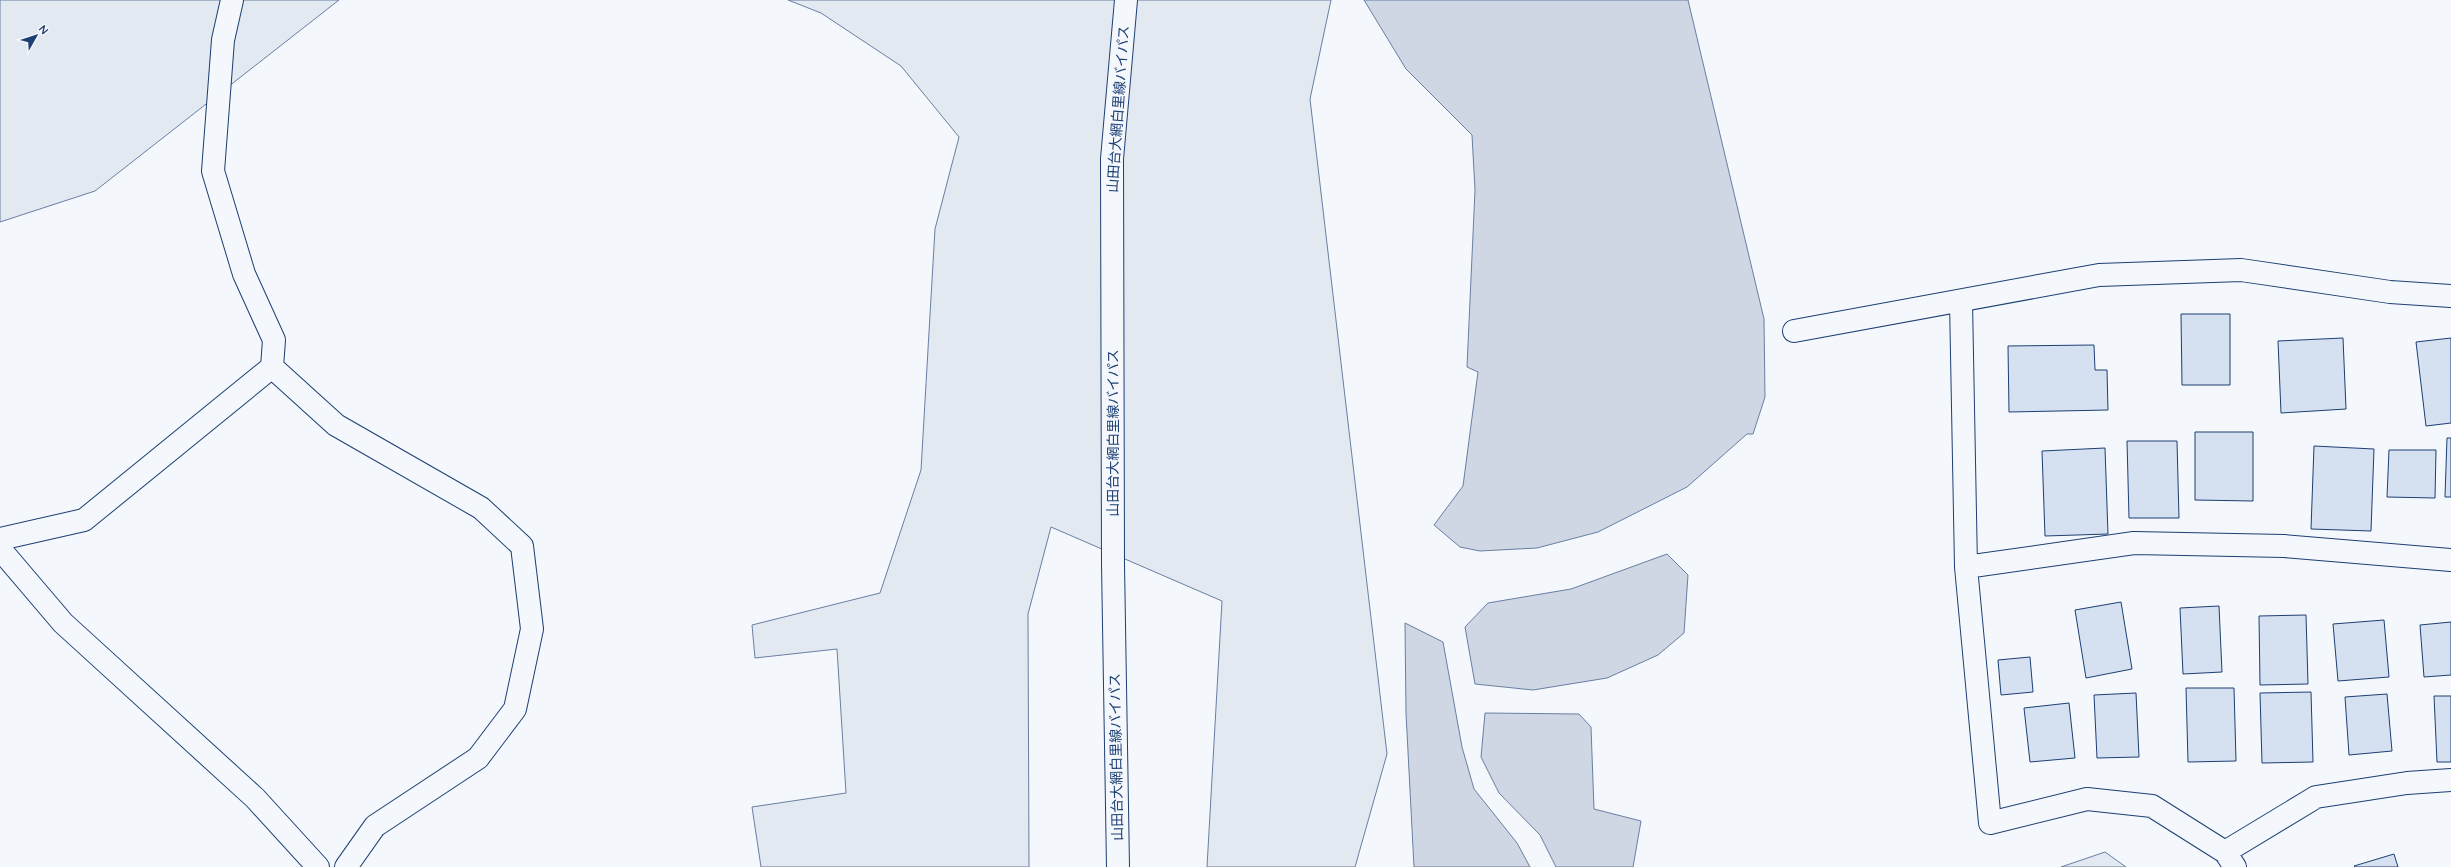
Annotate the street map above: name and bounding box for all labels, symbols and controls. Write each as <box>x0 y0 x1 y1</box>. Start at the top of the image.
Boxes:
north arrow <box>16 16 56 56</box>
text: N <box>36 22 52 37</box>
street label: 山田台大網白里線バイパス <box>1103 25 1133 193</box>
street label: 山田台大網白里線バイパス <box>1104 349 1122 517</box>
street label: 山田台大網白里線バイパス <box>1106 673 1126 841</box>

